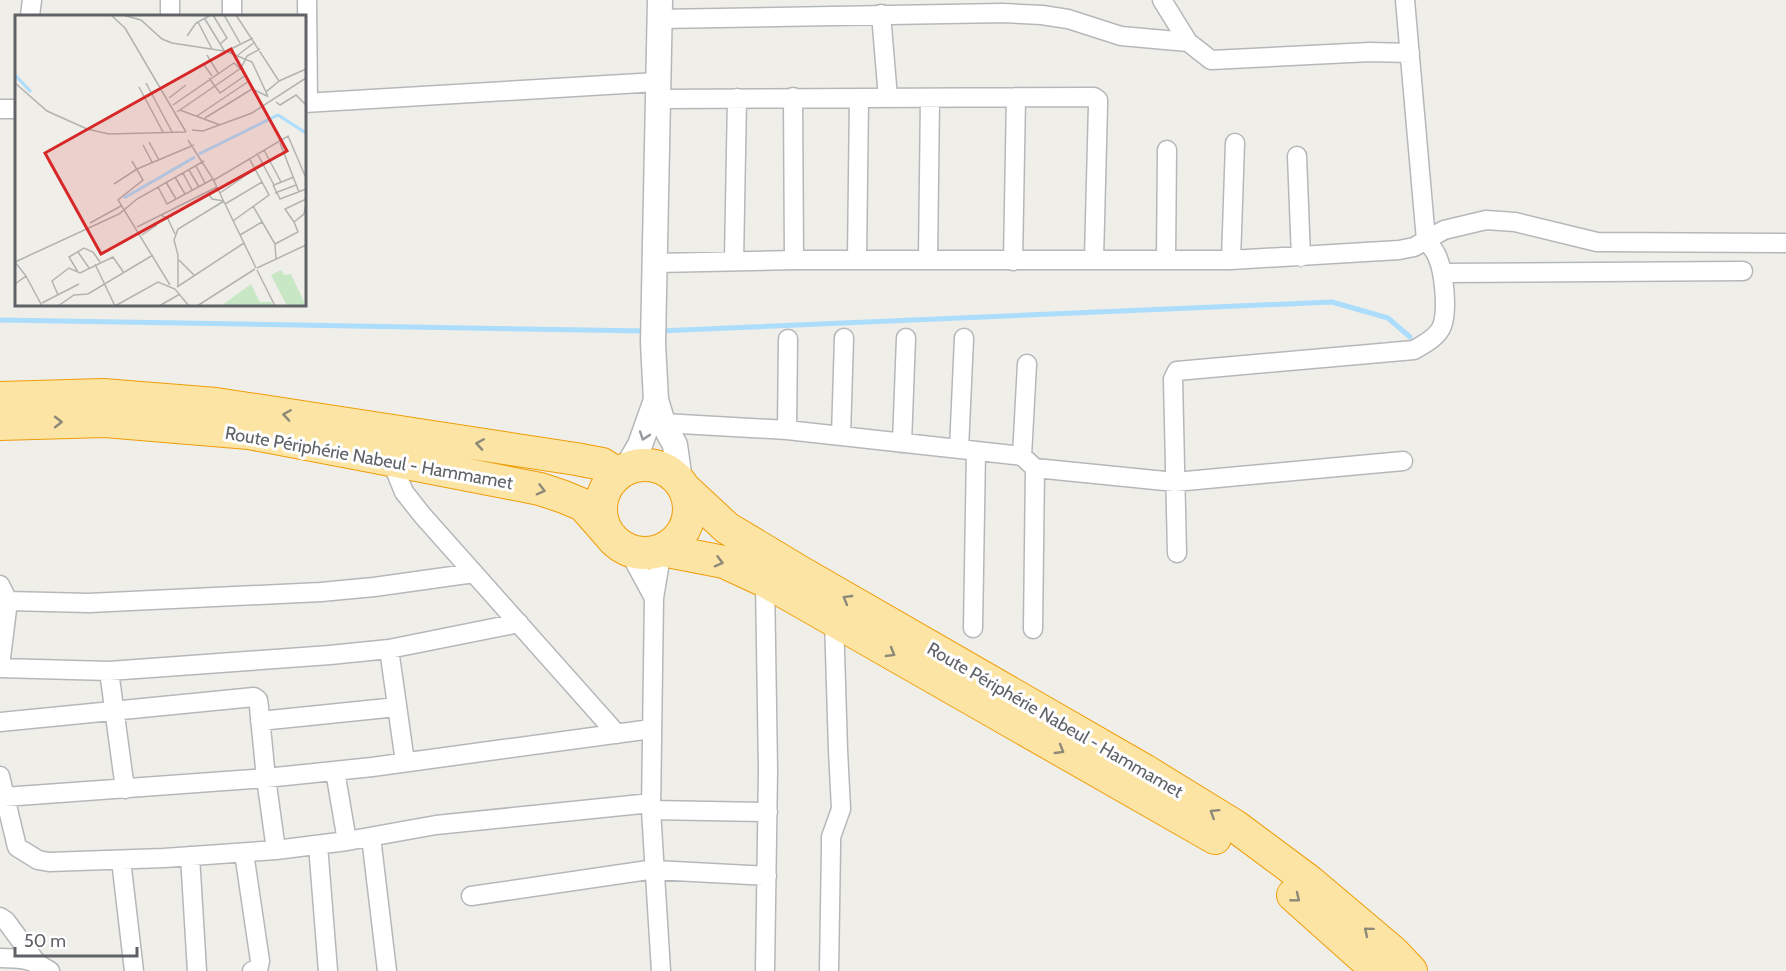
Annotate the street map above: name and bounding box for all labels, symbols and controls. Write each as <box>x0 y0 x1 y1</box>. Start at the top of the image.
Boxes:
inset map <box>15 15 306 306</box>
one-way arrow <box>282 409 292 421</box>
one-way arrow <box>54 416 63 428</box>
street label: Route Périphérie Nabeul - Hammamet <box>223 422 515 494</box>
one-way arrow <box>638 430 651 441</box>
one-way arrow <box>475 438 484 450</box>
one-way arrow <box>536 483 546 496</box>
one-way arrow <box>713 555 724 567</box>
one-way arrow <box>843 595 853 607</box>
street label: Route Périphérie Nabeul - Hammamet <box>923 638 1187 802</box>
one-way arrow <box>885 645 896 657</box>
one-way arrow <box>1054 742 1065 754</box>
one-way arrow <box>1210 809 1221 820</box>
one-way arrow <box>1289 890 1300 901</box>
scale bar <box>15 920 136 958</box>
one-way arrow <box>1364 927 1375 938</box>
text: 50 m <box>24 930 66 952</box>

